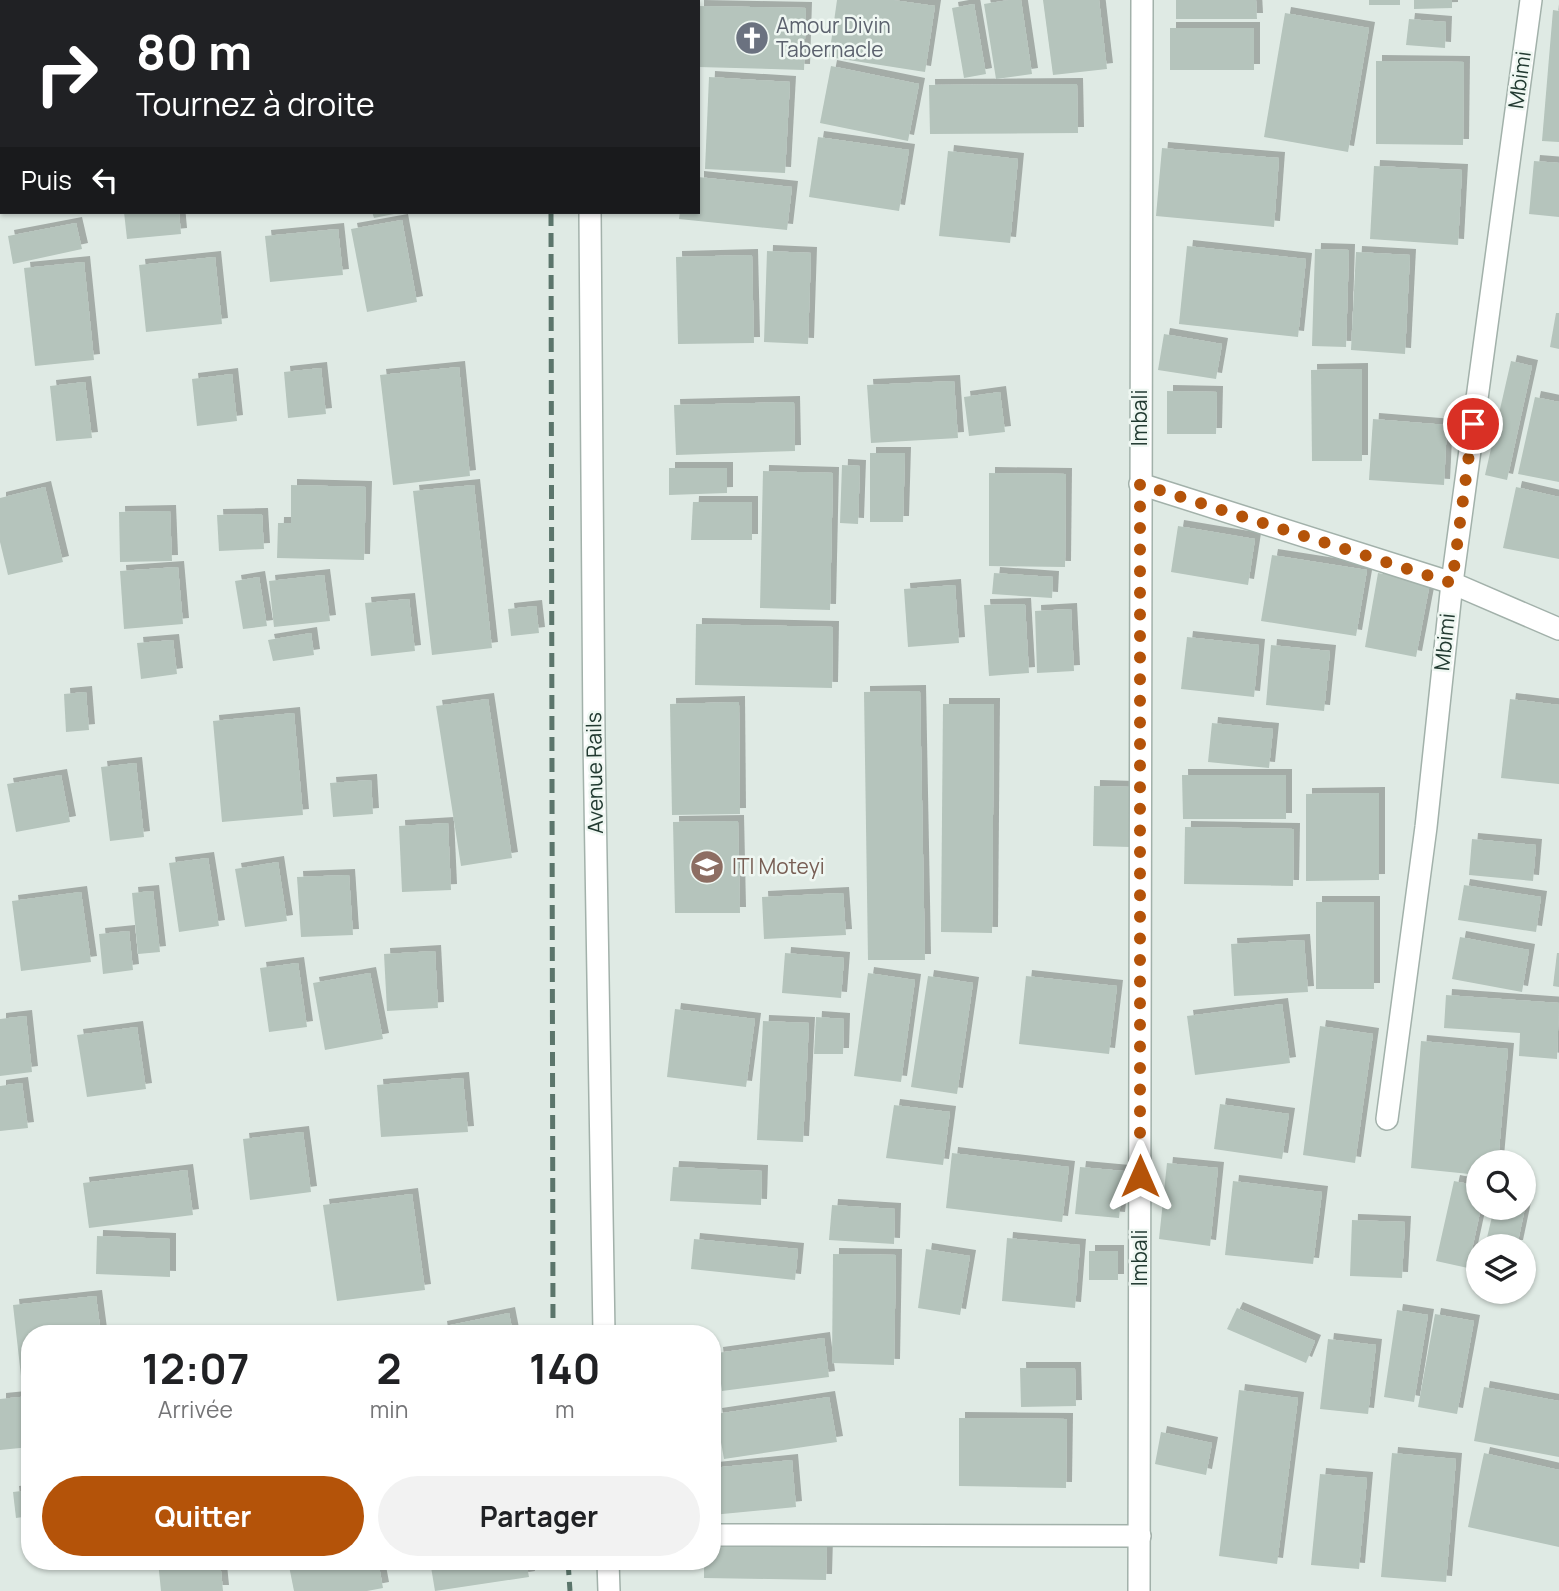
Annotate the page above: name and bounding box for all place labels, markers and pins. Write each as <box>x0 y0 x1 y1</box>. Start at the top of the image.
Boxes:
place label: Amour Divin Tabernacle <box>776 11 891 63</box>
church icon: Amour Divin Tabernacle <box>733 19 771 57</box>
pin <box>1443 394 1503 454</box>
school or university icon: ITI Moteyi <box>688 848 726 886</box>
place label: ITI Moteyi <box>732 852 825 880</box>

